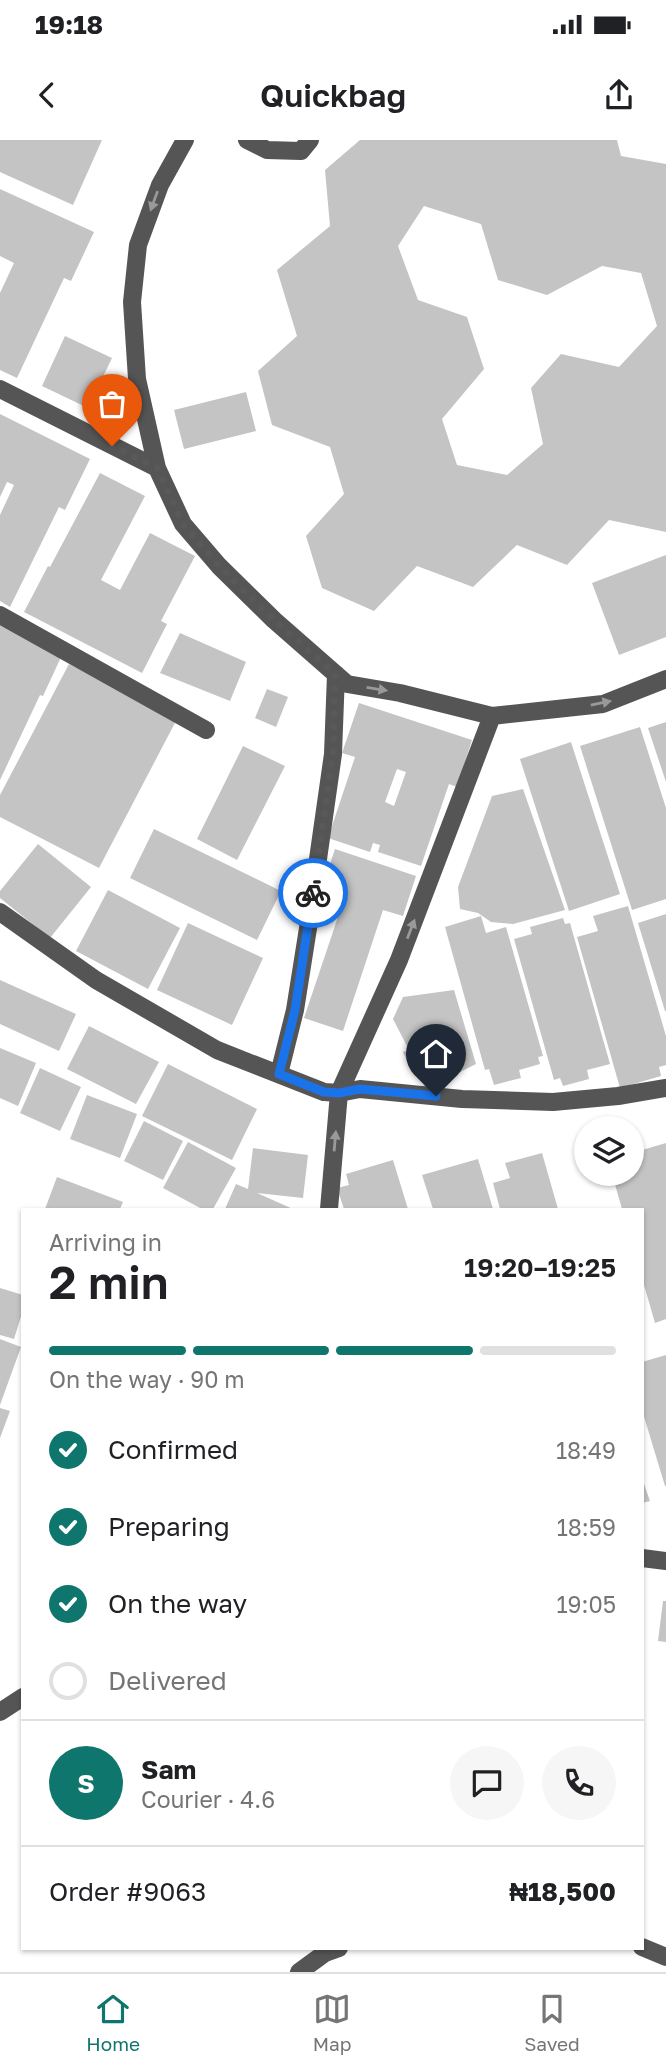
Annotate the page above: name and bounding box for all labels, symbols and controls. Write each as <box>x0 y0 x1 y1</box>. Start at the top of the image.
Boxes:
text: 19:18 <box>35 9 103 40</box>
icon: back <box>28 76 66 114</box>
text: Quickbag <box>260 76 406 114</box>
icon: share <box>600 76 638 114</box>
one-way arrow <box>148 190 159 211</box>
pin <box>82 374 142 446</box>
icon: bag <box>93 385 131 423</box>
one-way arrow <box>367 684 389 695</box>
one-way arrow <box>590 697 612 708</box>
courier <box>278 858 348 928</box>
icon: bike <box>294 874 332 912</box>
one-way arrow <box>405 918 416 939</box>
pin <box>406 1024 466 1096</box>
icon: home <box>417 1035 455 1073</box>
map controls <box>574 1116 644 1186</box>
button: layers <box>574 1116 644 1186</box>
one-way arrow <box>330 1130 341 1152</box>
text: Arriving in <box>49 1228 162 1256</box>
text: 19:20–19:25 <box>464 1252 616 1283</box>
text: 2 min <box>49 1254 169 1309</box>
text: On the way · 90 m <box>49 1365 245 1393</box>
icon: check <box>49 1431 87 1469</box>
text: Confirmed <box>108 1434 238 1465</box>
text: 18:49 <box>556 1436 616 1464</box>
icon: check <box>49 1508 87 1546</box>
text: Preparing <box>108 1511 230 1542</box>
text: 18:59 <box>557 1513 616 1541</box>
icon: check <box>49 1585 87 1623</box>
text: On the way <box>108 1588 247 1619</box>
text: 19:05 <box>556 1590 616 1618</box>
text: Delivered <box>108 1665 227 1696</box>
button: chat <box>450 1746 524 1820</box>
button: phone <box>542 1746 616 1820</box>
text: Sam <box>141 1754 196 1785</box>
text: S <box>77 1768 95 1799</box>
text: Courier · 4.6 <box>141 1785 275 1813</box>
text: Order #9063 <box>49 1876 206 1907</box>
text: ₦18,500 <box>509 1876 616 1907</box>
tab: Home <box>86 1990 140 2055</box>
tab: Map <box>313 1990 351 2055</box>
tab: Saved <box>524 1990 580 2055</box>

